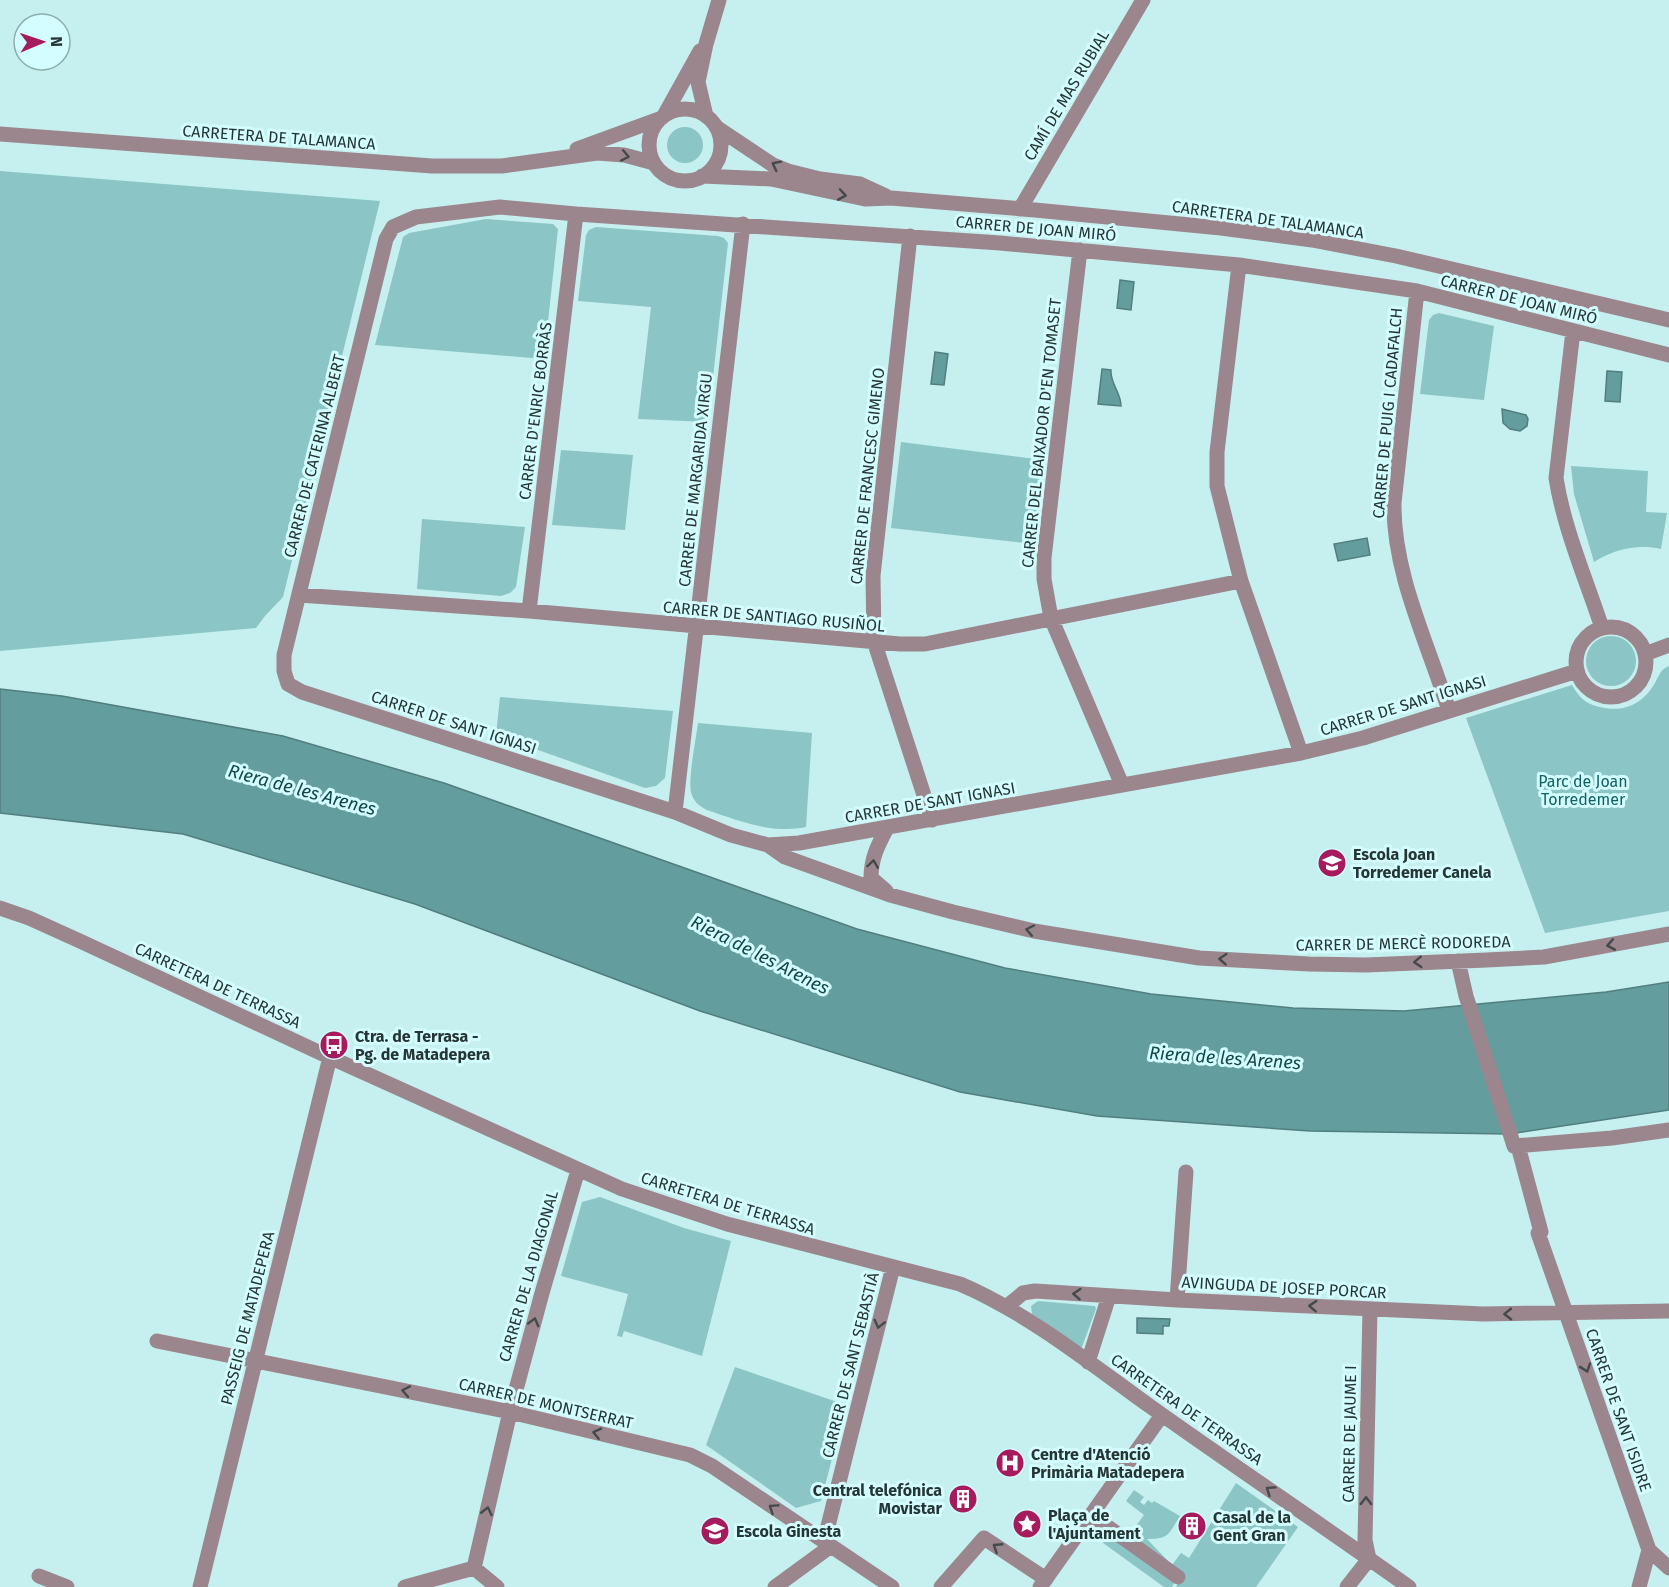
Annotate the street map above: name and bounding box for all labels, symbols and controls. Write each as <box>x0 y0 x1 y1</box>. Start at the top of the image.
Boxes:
north arrow <box>12 12 72 72</box>
street label: CAMÍ DE MAS RUBIAL <box>1019 26 1113 164</box>
text: N <box>47 36 66 47</box>
street label: CARRETERA DE TALAMANCA <box>182 121 377 154</box>
one-way arrow <box>620 149 630 162</box>
one-way arrow <box>771 161 782 172</box>
one-way arrow <box>837 188 847 201</box>
street label: CARRETERA DE TALAMANCA <box>1171 197 1366 242</box>
street label: CARRER DE JOAN MIRÓ <box>955 211 1117 245</box>
street label: CARRER DE JOAN MIRÓ <box>1438 270 1600 328</box>
street label: CARRER DEL BAIXADOR D'EN TOMASET <box>1018 297 1065 569</box>
street label: CARRER DE PUIG I CADAFALCH <box>1369 307 1406 519</box>
street label: CARRER D'ENRIC BORRÀS <box>514 321 556 501</box>
street label: CARRER DE CATERINA ALBERT <box>280 352 349 560</box>
street label: CARRER DE FRANCESC GIMENO <box>847 367 888 585</box>
street label: CARRER DE MARGARIDA XIRGU <box>675 372 716 588</box>
street label: CARRER DE SANTIAGO RUSIÑOL <box>662 597 886 636</box>
street label: CARRER DE SANT IGNASI <box>1318 671 1488 740</box>
street label: CARRER DE SANT IGNASI <box>369 687 539 758</box>
water label: Riera de les Arenes <box>226 760 378 820</box>
park label: Parc de Joan Torredemer <box>1538 772 1628 809</box>
street label: CARRER DE SANT IGNASI <box>843 778 1017 827</box>
place label: Escola Joan Torredemer Canela <box>1353 845 1492 882</box>
school or university icon: Escola Joan Torredemer Canela <box>1316 847 1348 879</box>
one-way arrow <box>866 859 878 869</box>
water label: Riera de les Arenes <box>687 911 833 999</box>
one-way arrow <box>1025 924 1035 937</box>
street label: CARRER DE MERCÈ RODOREDA <box>1295 931 1511 955</box>
one-way arrow <box>1607 938 1616 950</box>
street label: CARRETERA DE TERRASSA <box>132 939 304 1033</box>
one-way arrow <box>1218 953 1227 966</box>
one-way arrow <box>1413 956 1422 969</box>
place label: Ctra. de Terrasa - Pg. de Matadepera <box>355 1027 491 1064</box>
bus stop icon: Ctra. de Terrasa - Pg. de Matadepera <box>318 1029 350 1061</box>
water label: Riera de les Arenes <box>1148 1042 1302 1074</box>
street label: CARRETERA DE TERRASSA <box>639 1168 818 1239</box>
street label: CARRER DE LA DIAGONAL <box>495 1188 562 1364</box>
street label: PASSEIG DE MATADEPERA <box>217 1228 278 1407</box>
street label: CARRER DE SANT SEBASTIÀ <box>817 1269 883 1460</box>
street label: AVINGUDA DE JOSEP PORCAR <box>1181 1273 1387 1302</box>
one-way arrow <box>1072 1287 1081 1300</box>
one-way arrow <box>1309 1300 1318 1313</box>
one-way arrow <box>1504 1308 1513 1320</box>
one-way arrow <box>527 1317 539 1328</box>
one-way arrow <box>873 1319 886 1329</box>
street label: CARRER DE SANT ISIDRE <box>1582 1326 1655 1494</box>
street label: CARRETERA DE TERRASSA <box>1107 1350 1267 1470</box>
one-way arrow <box>1578 1363 1591 1373</box>
street label: CARRER DE JAUME I <box>1339 1365 1360 1503</box>
street label: CARRER DE MONTSERRAT <box>457 1374 636 1433</box>
one-way arrow <box>401 1386 411 1399</box>
one-way arrow <box>592 1427 602 1440</box>
place label: Centre d'Atenció Primària Matadepera <box>1031 1445 1185 1482</box>
hospital icon: Centre d'Atenció Primària Matadepera <box>994 1447 1026 1479</box>
place label: Central telefónica Movistar <box>813 1481 943 1518</box>
building icon: Central telefónica Movistar <box>947 1483 979 1515</box>
one-way arrow <box>1265 1486 1276 1497</box>
one-way arrow <box>1360 1496 1372 1505</box>
one-way arrow <box>769 1504 780 1515</box>
one-way arrow <box>479 1506 492 1516</box>
place label: Plaça de l'Ajuntament <box>1048 1506 1141 1543</box>
place icon: Plaça de l'Ajuntament <box>1011 1508 1043 1540</box>
place label: Casal de la Gent Gran <box>1213 1508 1291 1545</box>
building icon: Casal de la Gent Gran <box>1176 1510 1208 1542</box>
school or university icon: Escola Ginesta <box>699 1515 731 1547</box>
place label: Escola Ginesta <box>736 1522 842 1541</box>
one-way arrow <box>993 1542 1003 1554</box>

